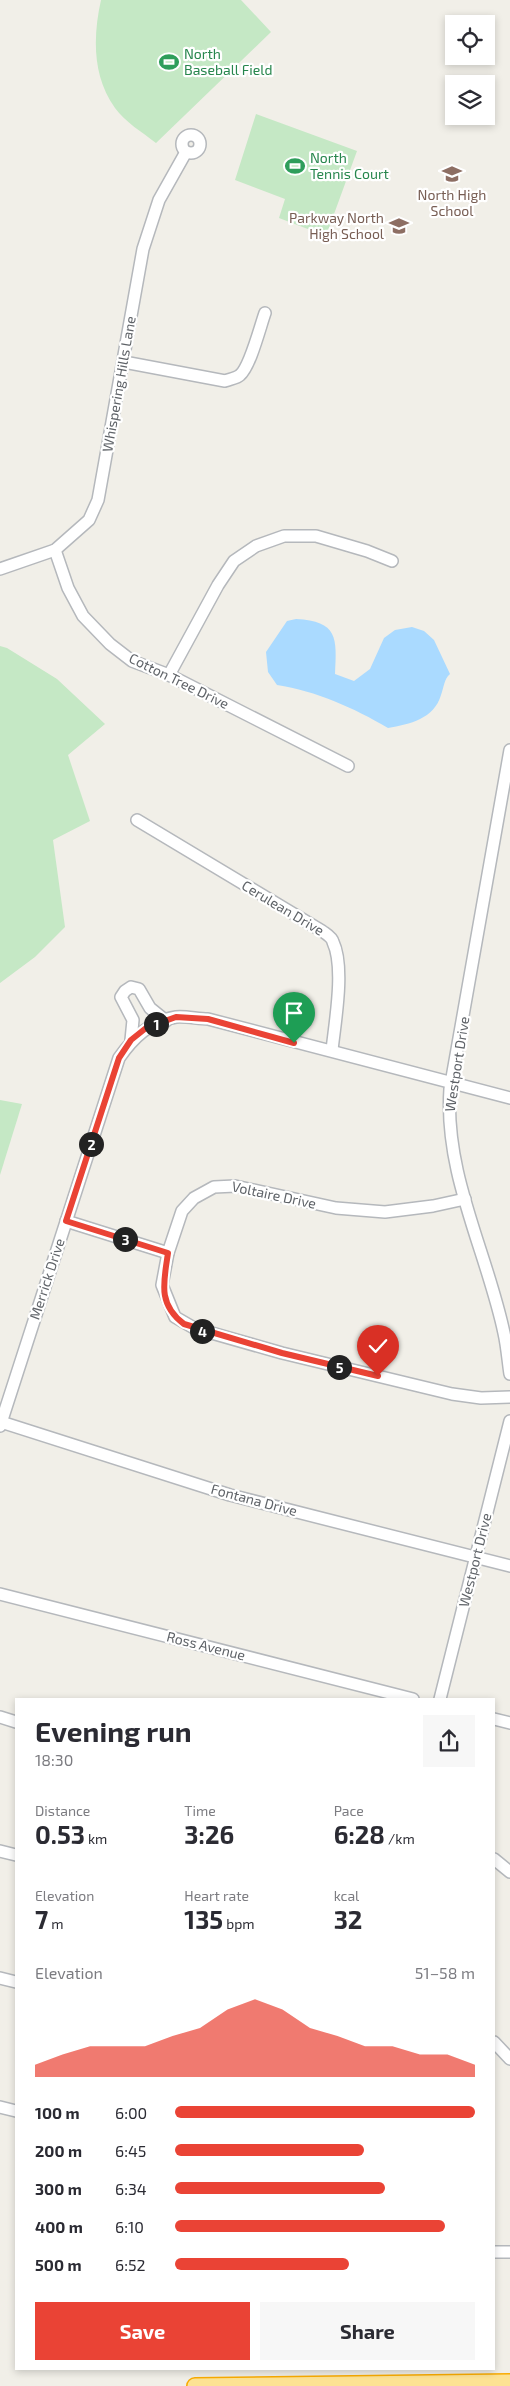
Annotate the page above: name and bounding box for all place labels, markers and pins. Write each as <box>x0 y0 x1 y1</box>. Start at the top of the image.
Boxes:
place label: North Baseball Field <box>184 45 272 78</box>
sports icon: North Baseball Field <box>158 51 180 73</box>
place label: North Tennis Court <box>310 149 389 182</box>
sports icon: North Tennis Court <box>284 155 306 177</box>
school or university icon: North High School <box>441 163 463 185</box>
place label: North High School <box>418 186 486 219</box>
place label: Parkway North High School <box>289 209 385 242</box>
school or university icon: Parkway North High School <box>388 215 410 237</box>
pin <box>273 992 315 1043</box>
pin: 1 <box>144 1012 168 1036</box>
pin: 2 <box>78 1132 104 1156</box>
pin: 3 <box>112 1226 138 1252</box>
pin: 4 <box>190 1318 214 1344</box>
pin <box>357 1325 399 1376</box>
pin: 5 <box>326 1354 352 1380</box>

